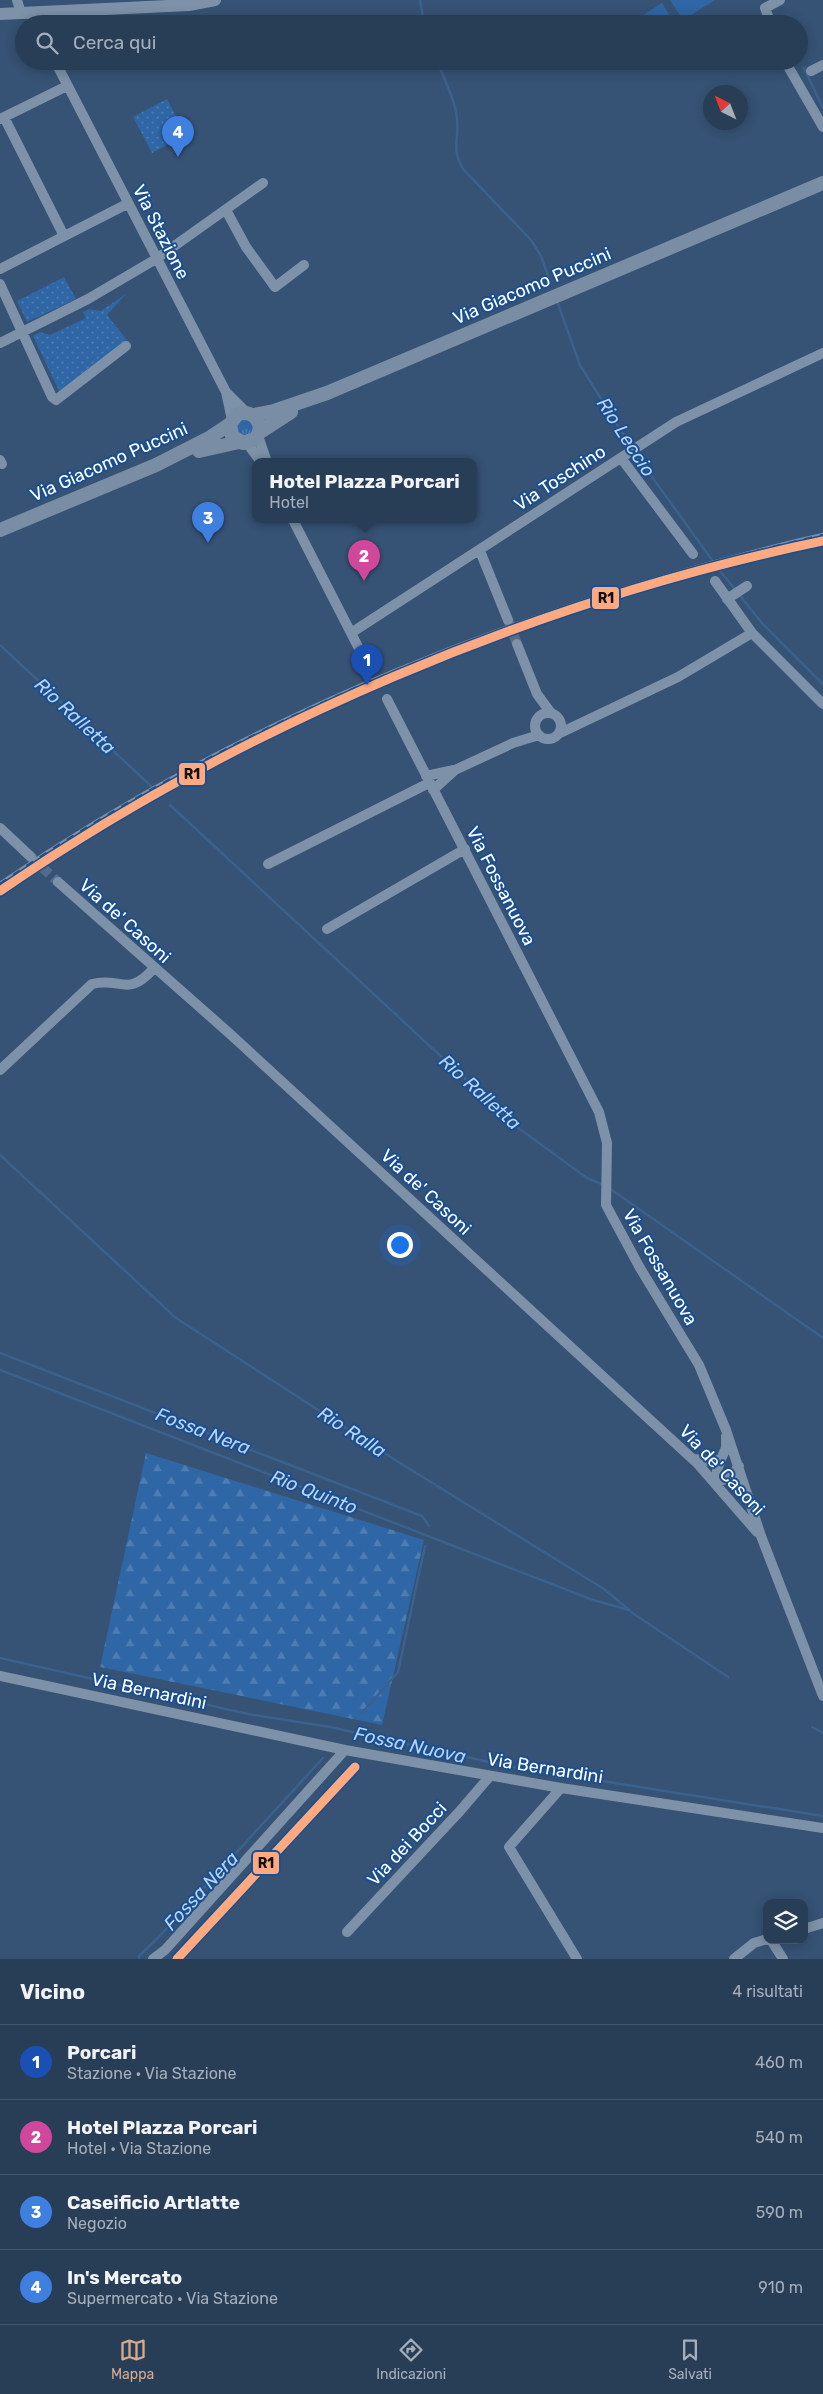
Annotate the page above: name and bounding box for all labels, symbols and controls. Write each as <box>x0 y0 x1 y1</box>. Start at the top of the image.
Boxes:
search box <box>15 15 808 70</box>
icon: search <box>33 29 61 57</box>
text: Cerca qui <box>73 31 156 54</box>
north arrow <box>703 85 748 130</box>
pin: 4 <box>162 116 194 157</box>
street label: Via Stazione <box>128 181 194 283</box>
street label: Via Giacomo Puccini <box>450 243 614 329</box>
water label: Rio Leccio <box>592 393 660 481</box>
street label: Via Giacomo Puccini <box>27 417 191 507</box>
street label: Via Toschino <box>510 440 610 516</box>
popup <box>252 458 477 523</box>
text: Hotel Plazza Porcari <box>269 470 460 493</box>
text: Hotel <box>269 493 309 512</box>
pin: 3 <box>192 502 224 543</box>
pin: 2 <box>348 540 380 581</box>
line badge: R1 <box>591 586 620 610</box>
text: R1 <box>598 590 614 607</box>
pin: 1 <box>351 644 383 685</box>
water label: Rio Ralletta <box>30 673 120 759</box>
line badge: R1 <box>178 762 206 786</box>
text: R1 <box>184 766 200 783</box>
street label: Via Fossanuova <box>462 823 540 949</box>
street label: Via de' Casoni <box>75 874 175 968</box>
water label: Rio Ralletta <box>434 1049 526 1135</box>
street label: Via de' Casoni <box>376 1144 476 1240</box>
street label: Via Fossanuova <box>618 1205 702 1329</box>
your location <box>387 1232 413 1258</box>
water label: Rio Ralla <box>314 1401 390 1463</box>
water label: Fossa Nera <box>153 1402 253 1460</box>
street label: Via de' Casoni <box>674 1420 770 1520</box>
water label: Rio Quinto <box>267 1465 361 1519</box>
street label: Via Bernardini <box>89 1668 209 1714</box>
water label: Fossa Nuova <box>352 1722 468 1768</box>
street label: Via Bernardini <box>485 1748 605 1788</box>
street label: Via dei Bocci <box>363 1798 451 1890</box>
water label: Fossa Nera <box>159 1847 243 1935</box>
line badge: R1 <box>252 1851 280 1875</box>
text: R1 <box>258 1855 274 1872</box>
map controls <box>763 1899 808 1944</box>
button: layers <box>763 1899 808 1944</box>
text: Vicino <box>20 1979 85 2004</box>
text: 4 risultati <box>732 1982 803 2001</box>
text: Porcari <box>67 2041 136 2064</box>
text: 1 <box>32 2053 40 2072</box>
text: 460 m <box>755 2053 803 2072</box>
text: Stazione · Via Stazione <box>67 2064 237 2083</box>
text: Hotel Plazza Porcari <box>67 2116 257 2139</box>
text: 2 <box>31 2128 41 2147</box>
text: 540 m <box>755 2128 803 2147</box>
text: Hotel · Via Stazione <box>67 2139 211 2158</box>
text: Caseificio Artlatte <box>67 2191 240 2214</box>
text: 3 <box>31 2203 41 2222</box>
text: 590 m <box>756 2203 803 2222</box>
text: Negozio <box>67 2214 127 2233</box>
text: In's Mercato <box>67 2266 182 2289</box>
text: 4 <box>31 2278 41 2297</box>
text: 910 m <box>758 2278 803 2297</box>
text: Supermercato · Via Stazione <box>67 2289 278 2308</box>
tab: Mappa <box>111 2336 154 2383</box>
tab: Indicazioni <box>376 2336 446 2383</box>
tab: Salvati <box>668 2336 712 2383</box>

